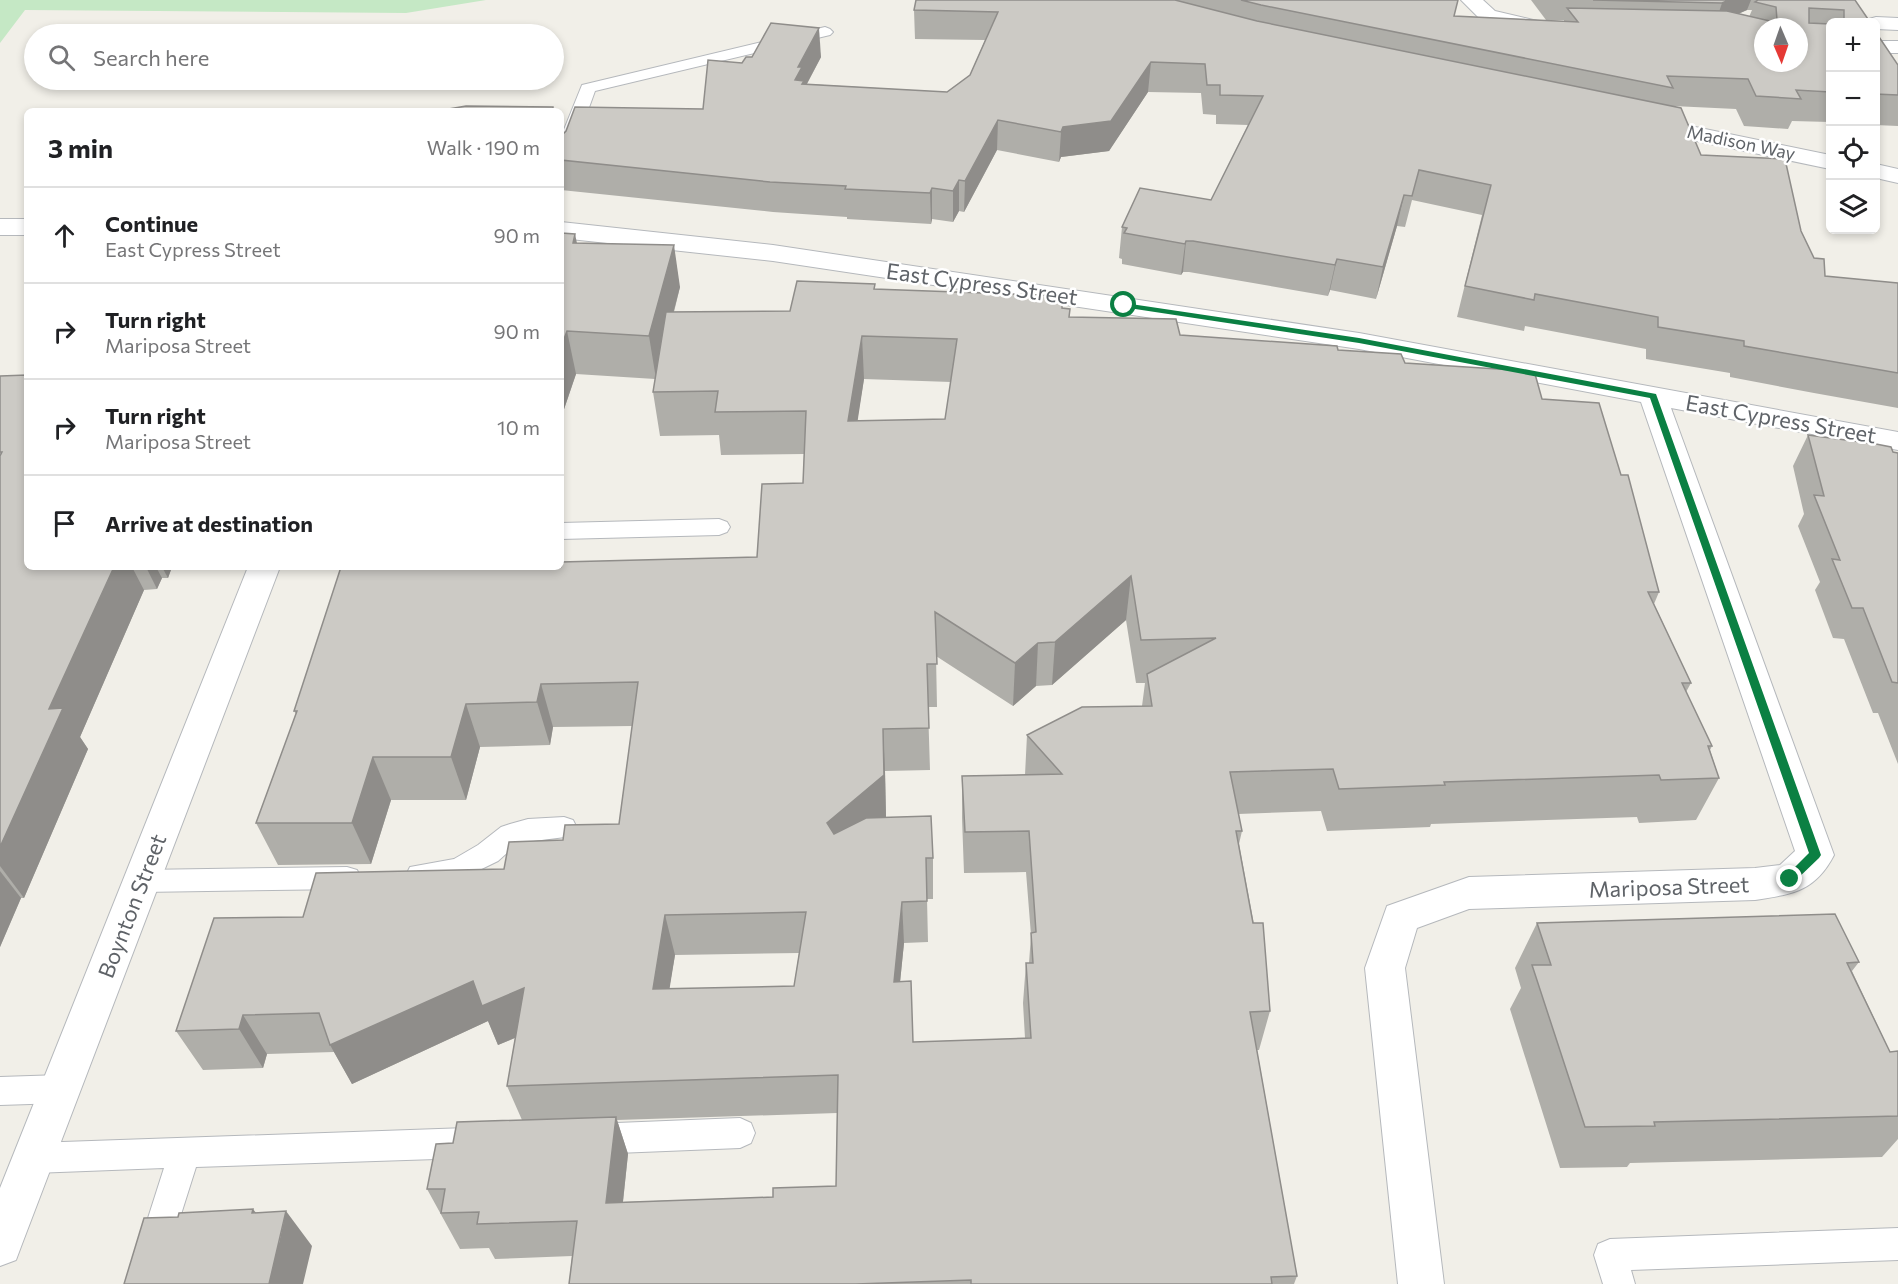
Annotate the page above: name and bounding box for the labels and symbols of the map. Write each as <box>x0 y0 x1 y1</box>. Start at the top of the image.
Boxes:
north arrow <box>1754 18 1808 72</box>
street label: Madison Way <box>1685 120 1797 164</box>
street label: East Cypress Street <box>885 257 1080 310</box>
route start <box>1110 291 1136 317</box>
street label: East Cypress Street <box>1684 388 1879 449</box>
street label: Boynton Street <box>92 830 171 982</box>
route end <box>1776 865 1802 891</box>
street label: Mariposa Street <box>1588 870 1750 903</box>

